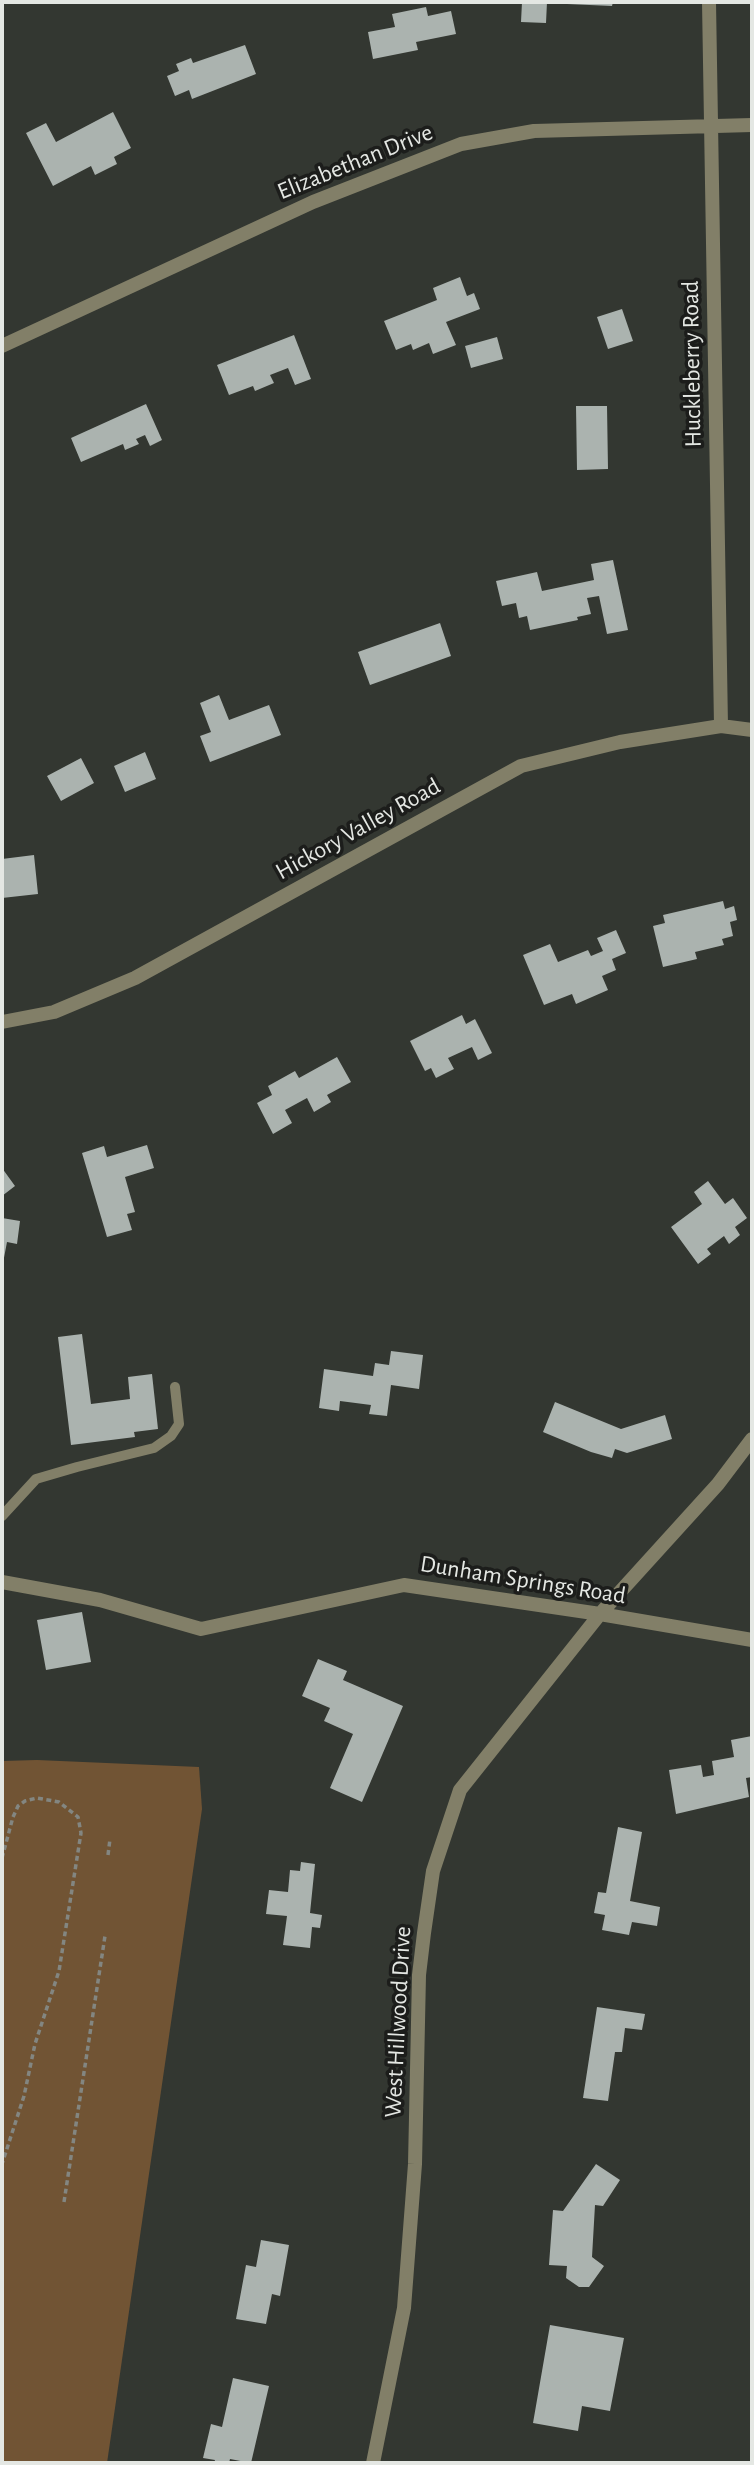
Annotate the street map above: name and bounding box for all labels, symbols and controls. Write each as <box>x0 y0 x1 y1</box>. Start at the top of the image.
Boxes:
street label: Elizabethan Drive <box>273 118 437 206</box>
street label: Huckleberry Road <box>676 280 708 448</box>
street label: Hickory Valley Road <box>271 772 445 886</box>
street label: Dunham Springs Road <box>418 1550 628 1610</box>
street label: West Hillwood Drive <box>379 1926 417 2118</box>

